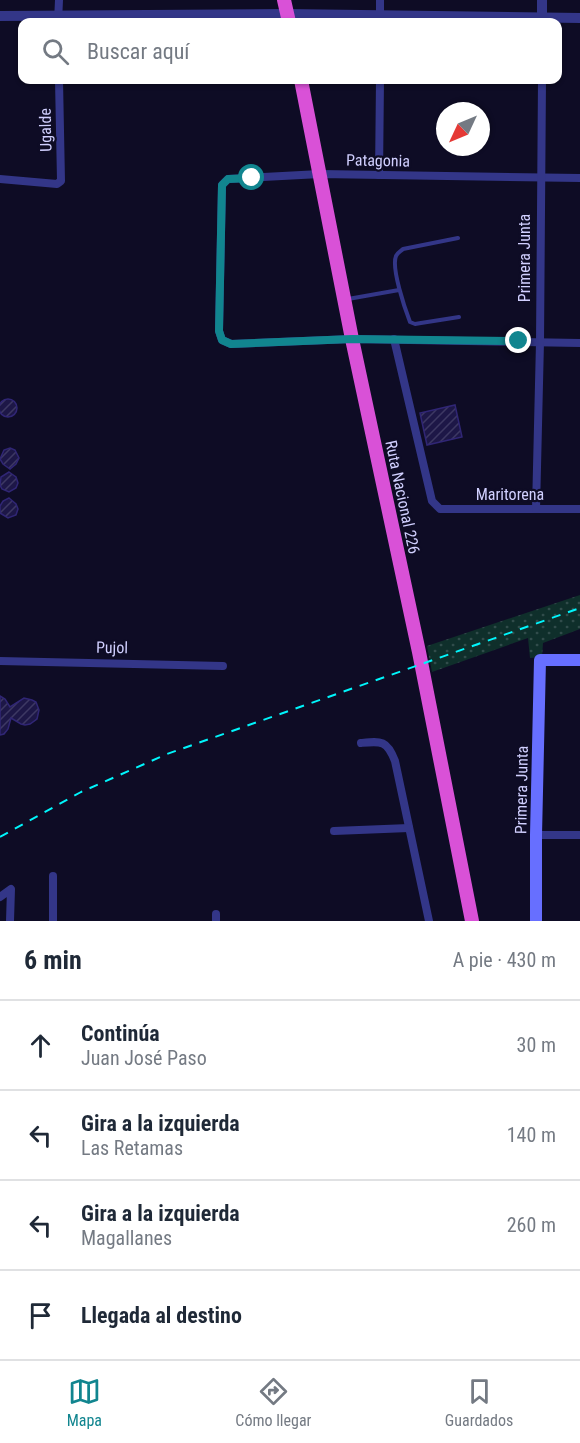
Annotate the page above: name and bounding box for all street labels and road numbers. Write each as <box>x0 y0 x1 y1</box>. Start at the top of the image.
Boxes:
street label: Ugalde <box>36 108 55 152</box>
street label: Patagonia <box>346 150 410 171</box>
street label: Primera Junta <box>515 214 534 302</box>
street label: Ruta Nacional 226 <box>381 439 424 556</box>
street label: Maritorena <box>476 485 544 504</box>
street label: Pujol <box>96 638 128 657</box>
street label: Primera Junta <box>511 746 532 834</box>

